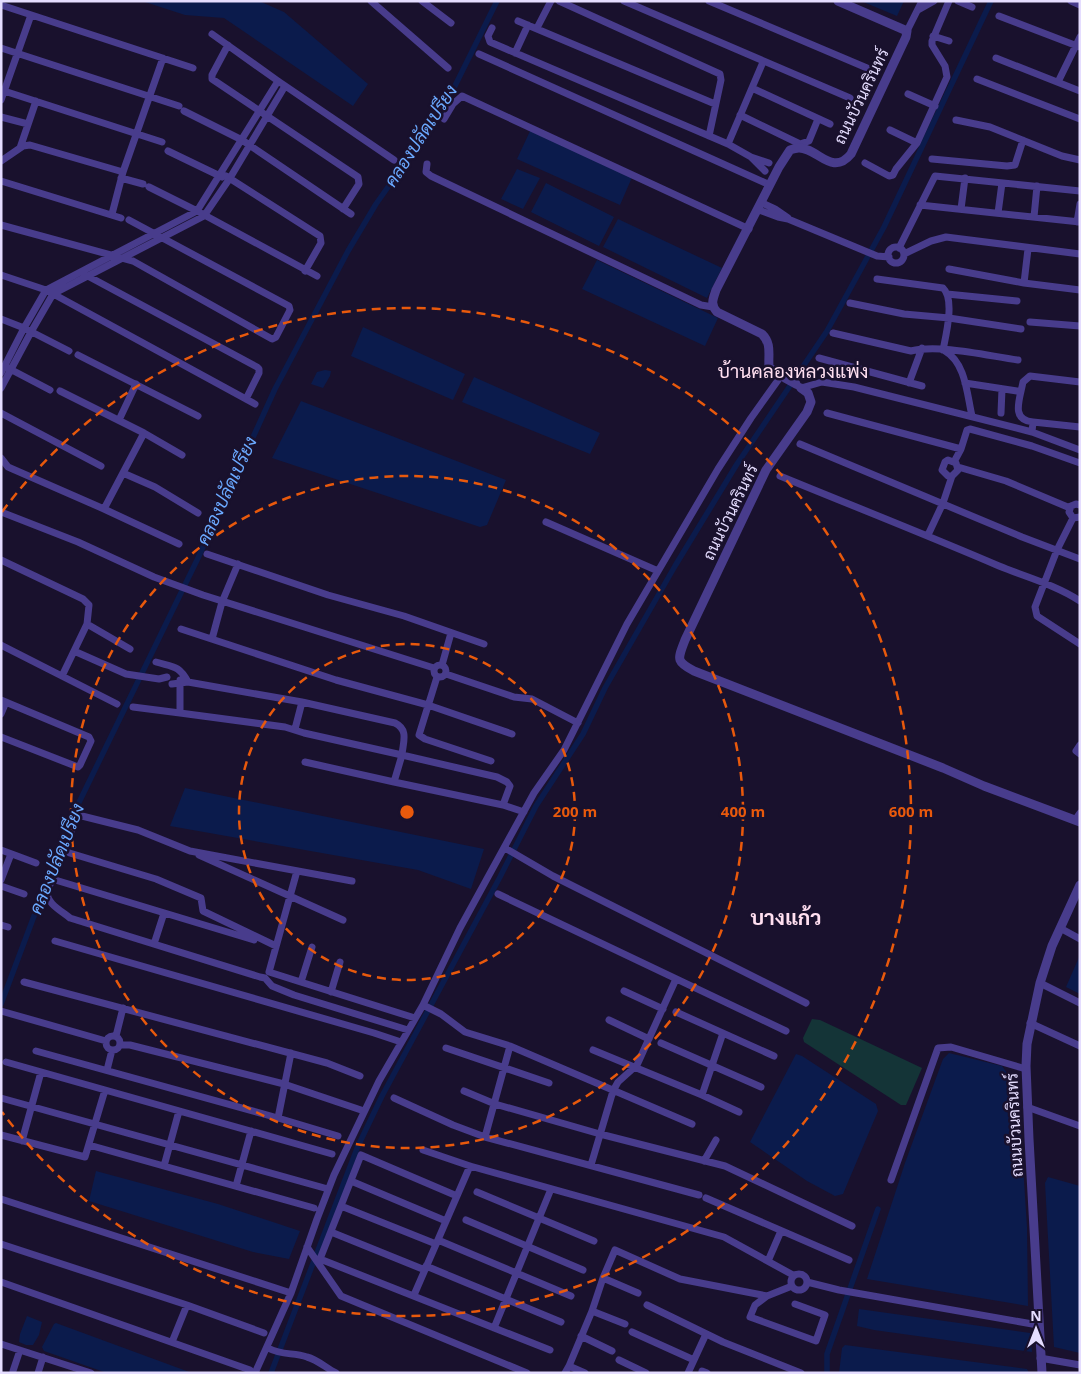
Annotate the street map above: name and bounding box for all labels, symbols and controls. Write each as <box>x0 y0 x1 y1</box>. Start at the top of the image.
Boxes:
street label: ถนนบัวนครินทร์ <box>827 44 894 148</box>
water label: คลองปลัดเปรียง <box>378 80 462 191</box>
district label: บ้านคลองหลวงแพ่ง <box>718 358 868 384</box>
water label: คลองปลัดเปรียง <box>190 432 262 549</box>
street label: ถนนบัวนครินทร์ <box>696 460 763 564</box>
water label: คลองปลัดเปรียง <box>23 800 89 918</box>
text: 200 m <box>553 801 597 821</box>
text: 400 m <box>721 801 765 821</box>
text: 600 m <box>889 801 933 821</box>
centre of rings <box>398 803 416 821</box>
district label: บางแก้ว <box>750 903 822 931</box>
street label: ถนนบัวนครินทร์ <box>999 1072 1028 1178</box>
north arrow <box>1011 1304 1061 1354</box>
text: N <box>1030 1306 1042 1325</box>

